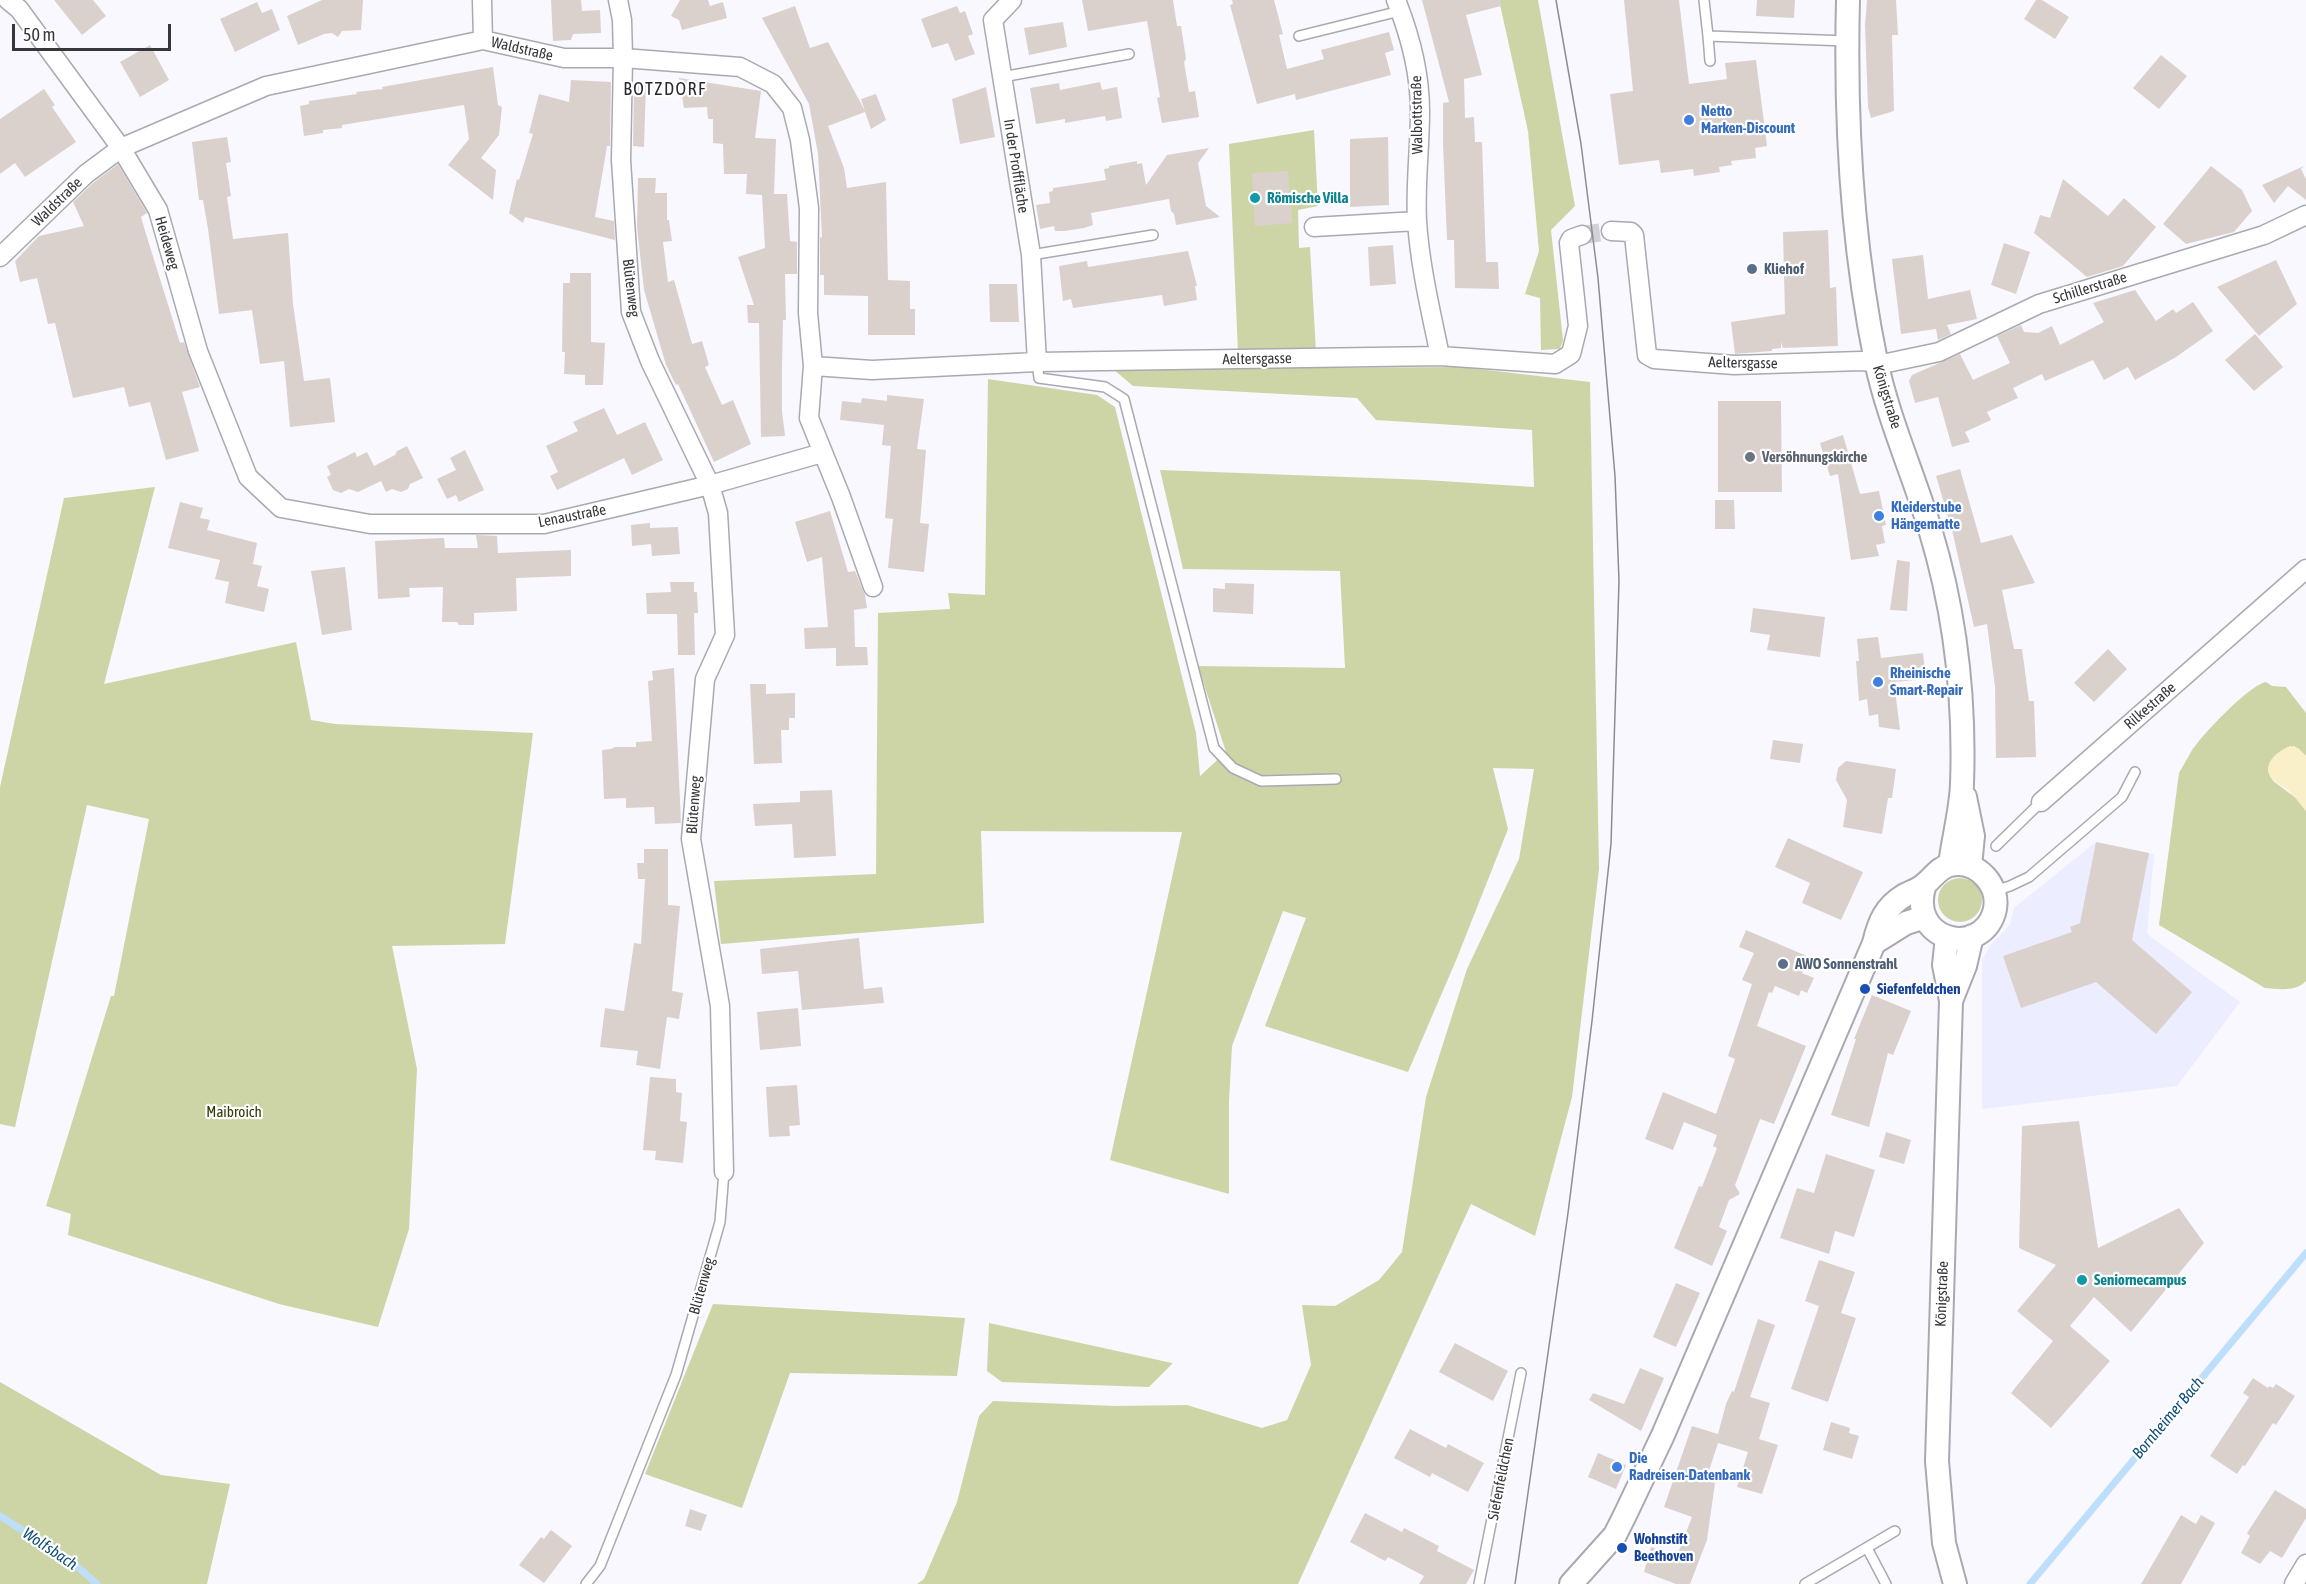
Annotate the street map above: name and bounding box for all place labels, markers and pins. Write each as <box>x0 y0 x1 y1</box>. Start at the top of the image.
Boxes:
place label: Netto Marken-Discount <box>1701 102 1795 137</box>
marker: Netto Marken-Discount <box>1682 113 1696 127</box>
place label: Römische Villa <box>1267 189 1349 207</box>
marker: Römische Villa <box>1248 191 1262 205</box>
place label: Kliehof <box>1764 260 1804 278</box>
marker: Kliehof <box>1745 262 1759 276</box>
place label: Versöhnungskirche <box>1762 448 1867 466</box>
marker: Versöhnungskirche <box>1743 450 1757 464</box>
place label: Kleiderstube Hängematte <box>1891 498 1962 533</box>
marker: Kleiderstube Hängematte <box>1872 509 1886 523</box>
place label: Rheinische Smart-Repair <box>1890 664 1963 699</box>
marker: Rheinische Smart-Repair <box>1871 675 1885 689</box>
place label: AWO Sonnenstrahl <box>1795 955 1898 973</box>
marker: AWO Sonnenstrahl <box>1776 957 1790 971</box>
place label: Siefenfeldchen <box>1877 980 1961 998</box>
marker: Siefenfeldchen <box>1858 982 1872 996</box>
place label: Seniornecampus <box>2094 1271 2186 1289</box>
marker: Seniornecampus <box>2075 1273 2089 1287</box>
place label: Die Radreisen-Datenbank <box>1629 1449 1750 1484</box>
marker: Die Radreisen-Datenbank <box>1610 1460 1624 1474</box>
place label: Wohnstift Beethoven <box>1634 1530 1693 1565</box>
marker: Wohnstift Beethoven <box>1615 1541 1629 1555</box>

